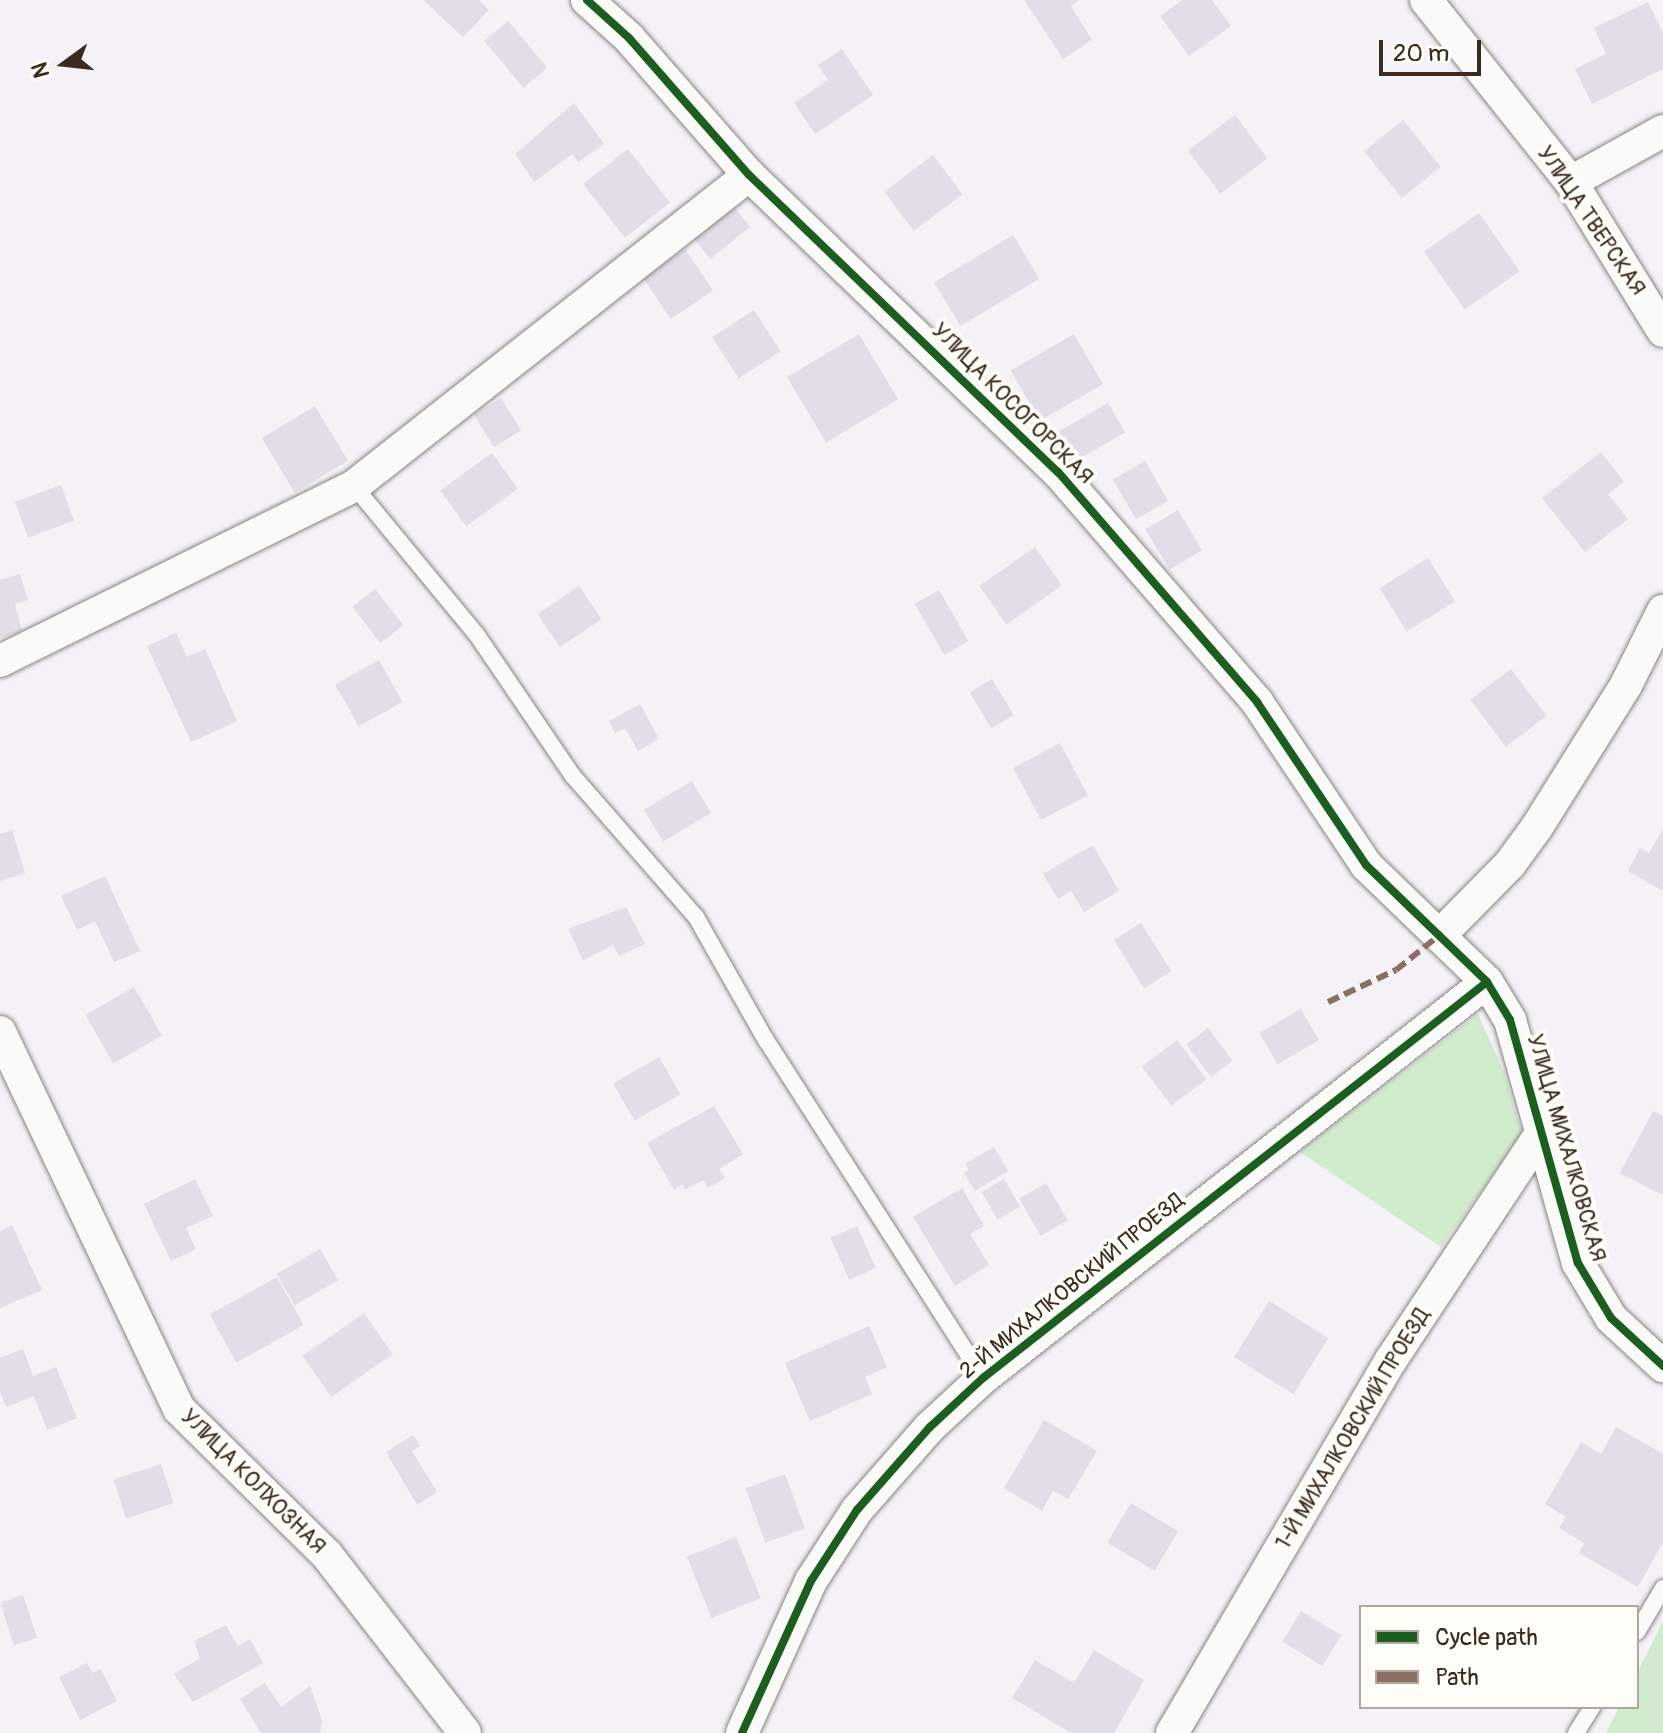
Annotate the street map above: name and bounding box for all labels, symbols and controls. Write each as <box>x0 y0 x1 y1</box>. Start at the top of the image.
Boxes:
north arrow <box>24 24 104 104</box>
scale bar <box>1383 24 1485 74</box>
text: 20 m <box>1393 39 1449 68</box>
text: N <box>25 59 56 81</box>
street label: УЛИЦА ТВЕРСКАЯ <box>1531 141 1651 301</box>
street label: УЛИЦА КОСОГОРСКАЯ <box>926 318 1098 490</box>
street label: УЛИЦА МИХАЛКОВСКАЯ <box>1521 1031 1611 1265</box>
street label: 2-Й МИХАЛКОВСКИЙ ПРОЕЗД <box>955 1188 1189 1384</box>
street label: 1-Й МИХАЛКОВСКИЙ ПРОЕЗД <box>1270 1304 1436 1554</box>
street label: УЛИЦА КОЛХОЗНАЯ <box>175 1404 331 1560</box>
legend <box>1359 1605 1639 1709</box>
text: Cycle path <box>1435 1623 1538 1652</box>
text: Path <box>1435 1663 1479 1692</box>

